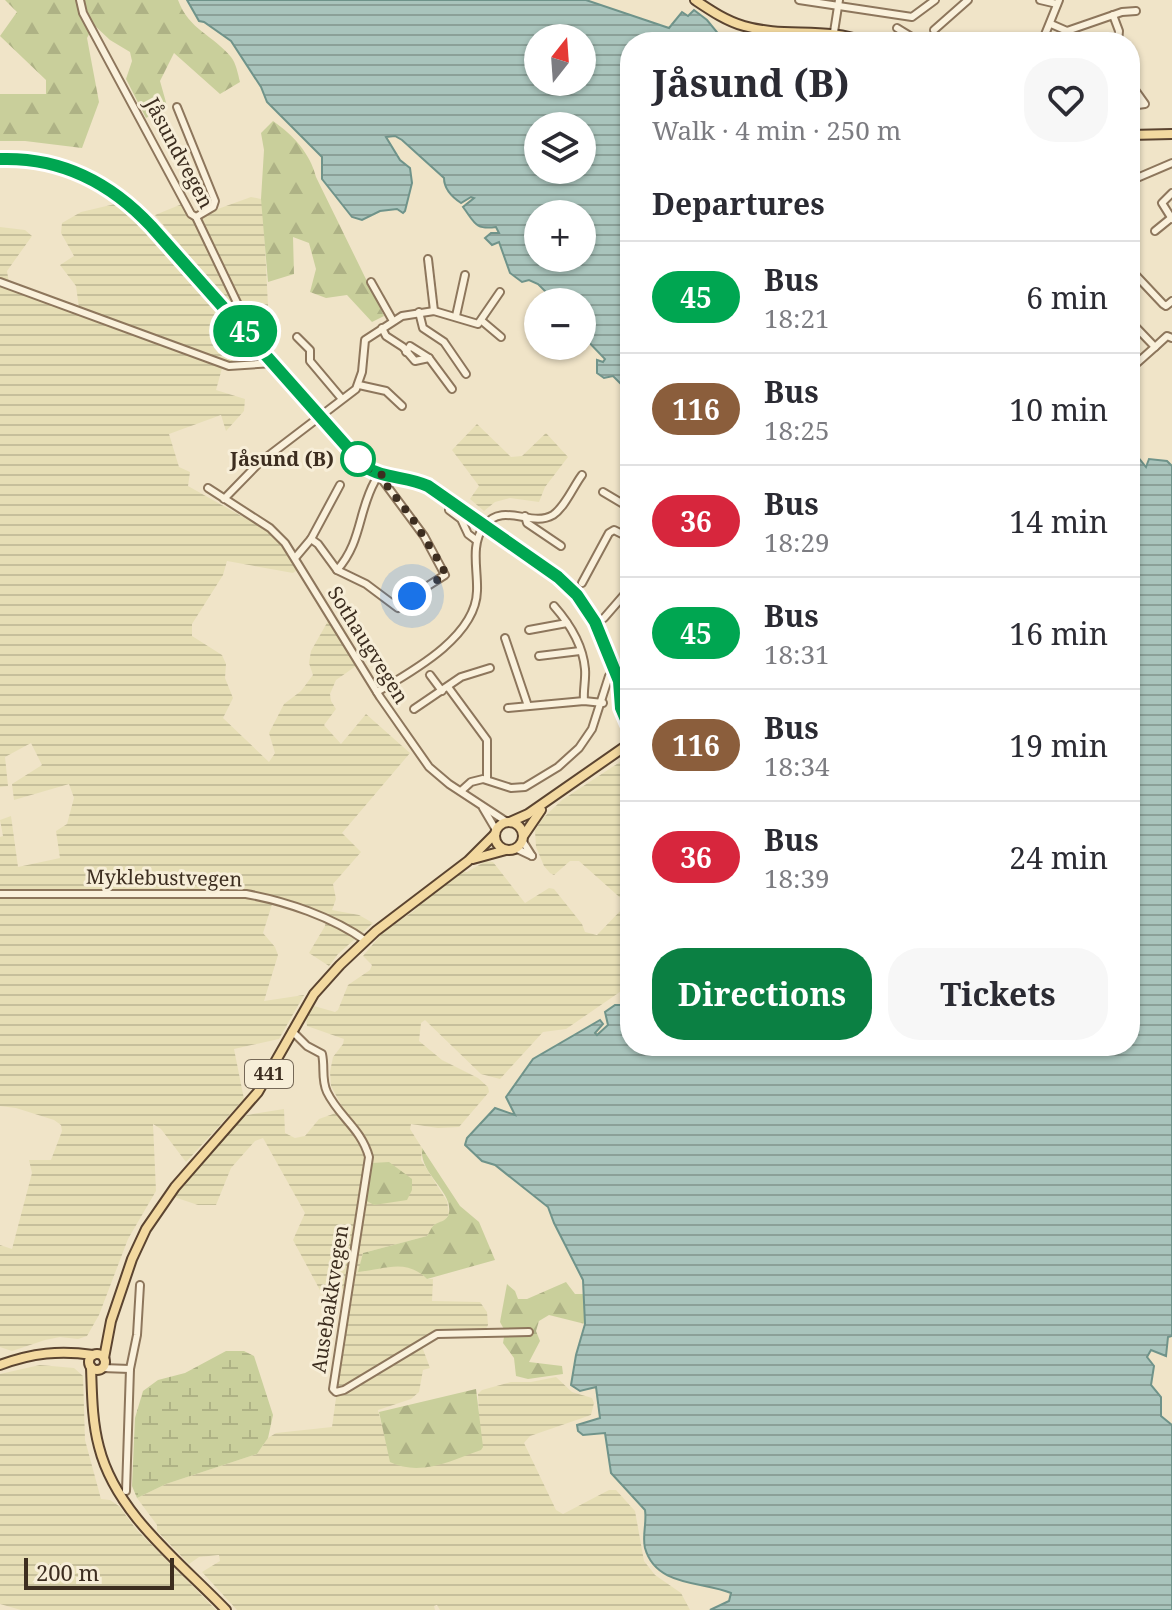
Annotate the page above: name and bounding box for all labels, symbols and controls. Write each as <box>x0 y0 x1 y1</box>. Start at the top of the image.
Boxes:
north arrow <box>524 24 596 96</box>
map controls <box>524 24 596 360</box>
text: Jåsund (B) <box>652 56 849 108</box>
button: heart <box>1024 58 1108 142</box>
street label: Jåsundvegen <box>138 92 220 213</box>
button: layers <box>524 112 596 184</box>
text: Walk · 4 min · 250 m <box>652 112 901 148</box>
text: Departures <box>652 183 825 224</box>
button: + <box>524 200 596 272</box>
text: Bus <box>764 259 819 300</box>
text: 6 min <box>1026 277 1108 318</box>
text: 45 <box>680 278 712 316</box>
button: − <box>524 288 596 360</box>
text: 18:21 <box>764 300 830 336</box>
line badge: 45 <box>209 305 281 357</box>
text: 45 <box>229 312 261 350</box>
text: Bus <box>764 371 819 412</box>
text: 10 min <box>1009 389 1108 430</box>
text: 116 <box>672 390 720 428</box>
text: 18:25 <box>764 412 830 448</box>
marker: Jåsund (B) <box>341 442 375 476</box>
place label: Jåsund (B) <box>229 445 334 472</box>
text: Bus <box>764 483 819 524</box>
text: 14 min <box>1009 501 1108 542</box>
text: 36 <box>680 502 712 540</box>
text: 18:29 <box>764 524 830 560</box>
your location <box>392 576 432 616</box>
street label: Sothaugvegen <box>322 581 415 709</box>
text: Bus <box>764 595 819 636</box>
text: 16 min <box>1009 613 1108 654</box>
text: 45 <box>680 614 712 652</box>
text: 18:31 <box>764 636 830 672</box>
text: Bus <box>764 707 819 748</box>
text: 19 min <box>1009 725 1108 766</box>
text: 116 <box>672 726 720 764</box>
text: 18:34 <box>764 748 830 784</box>
text: Bus <box>764 819 819 860</box>
text: 24 min <box>1009 837 1108 878</box>
text: 36 <box>680 838 712 876</box>
text: 18:39 <box>764 860 830 896</box>
street label: Myklebustvegen <box>86 863 243 892</box>
button: Directions <box>652 948 872 1040</box>
button: Tickets <box>888 948 1108 1040</box>
road number: 441 <box>245 1060 293 1088</box>
street label: Ausebakkvegen <box>304 1223 355 1375</box>
scale bar <box>24 1554 174 1590</box>
text: 200 m <box>36 1557 99 1587</box>

